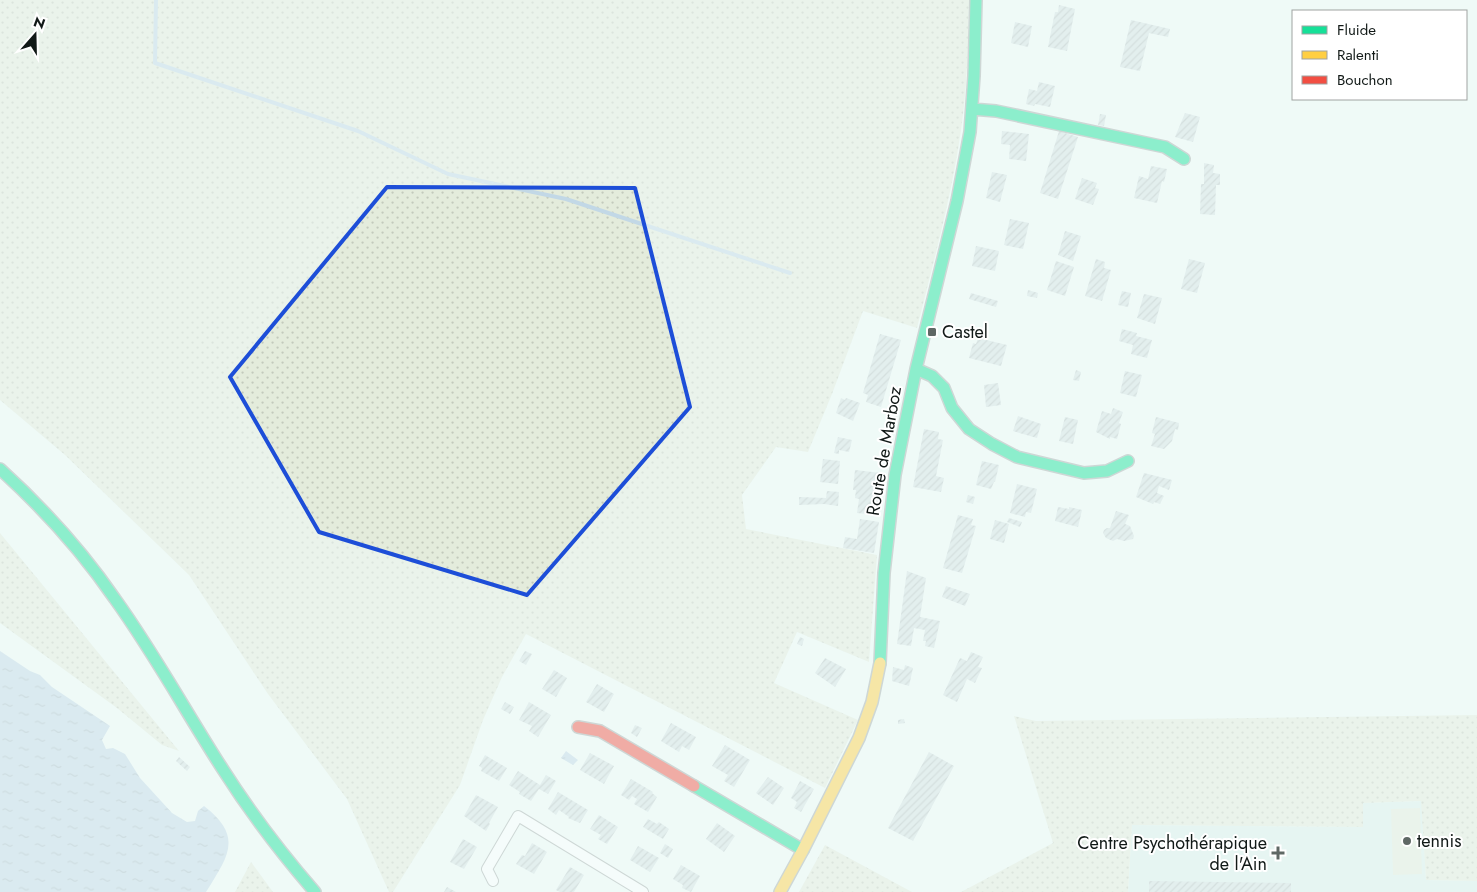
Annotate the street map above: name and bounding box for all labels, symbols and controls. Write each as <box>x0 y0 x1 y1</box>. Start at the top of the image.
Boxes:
north arrow <box>10 10 60 60</box>
legend <box>1292 10 1467 100</box>
text: N <box>31 11 48 34</box>
text: Fluide <box>1337 19 1376 41</box>
text: Ralenti <box>1337 44 1379 66</box>
text: Bouchon <box>1337 69 1393 91</box>
place label: Castel <box>942 319 988 345</box>
marker: Castel <box>926 326 938 338</box>
street label: Route de Marboz <box>860 384 908 518</box>
place label: tennis <box>1417 828 1461 854</box>
place label: Centre Psychothérapique de l'Ain <box>1077 830 1267 877</box>
marker: tennis <box>1401 835 1413 847</box>
marker: Centre Psychothérapique de l'Ain <box>1271 846 1285 860</box>

